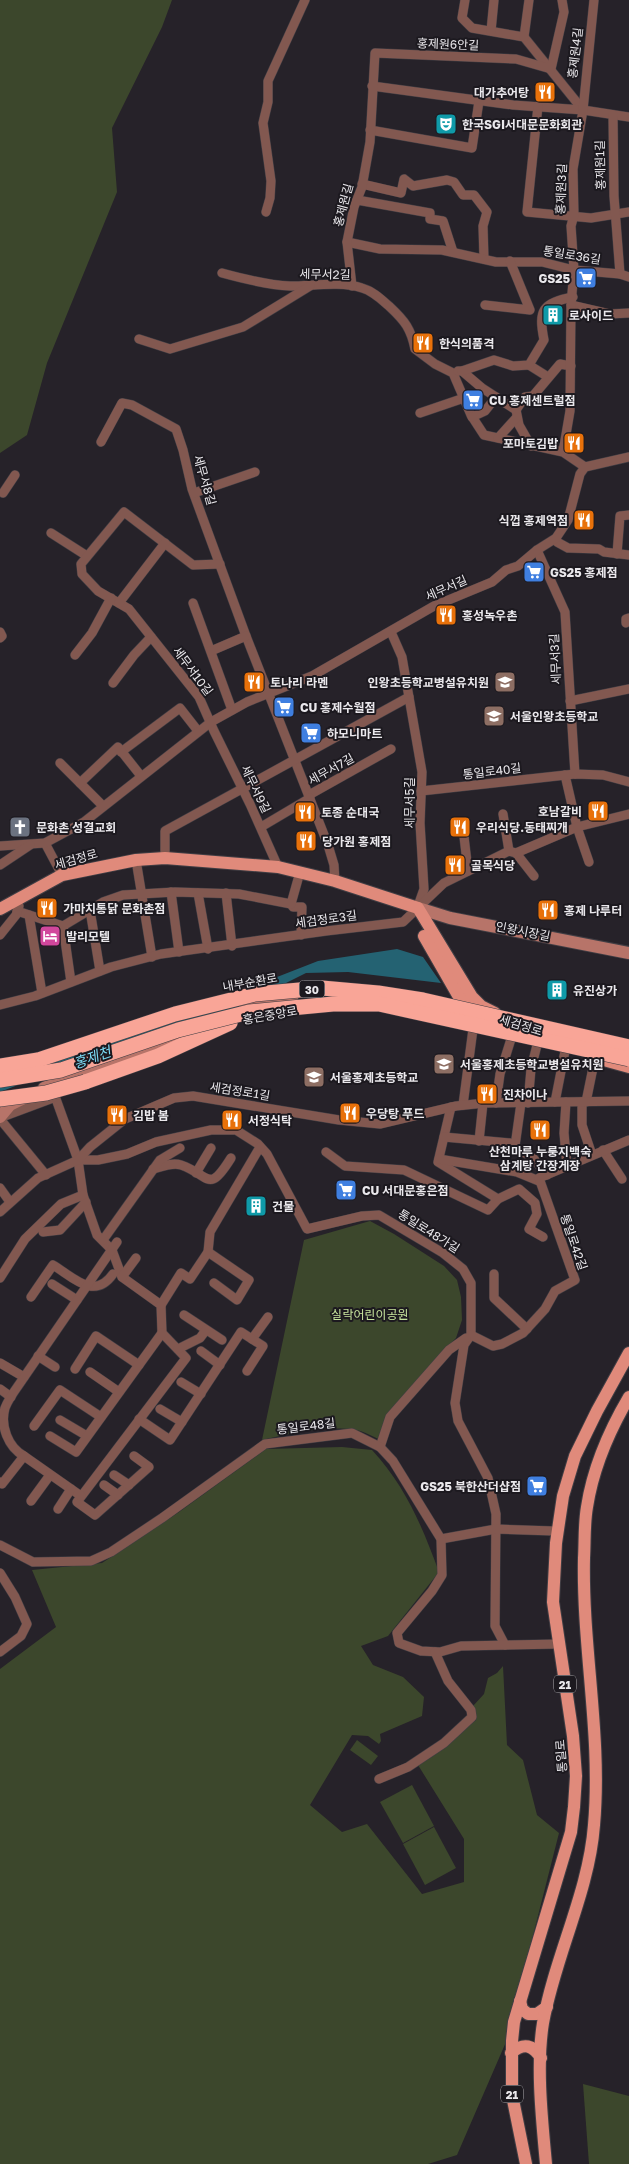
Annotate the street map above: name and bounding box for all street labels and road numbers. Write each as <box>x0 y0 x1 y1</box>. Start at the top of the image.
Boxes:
street label: 홍제원4길 <box>564 27 586 79</box>
street label: 홍제원6안길 <box>417 35 479 53</box>
street label: 홍제원1길 <box>592 140 608 190</box>
street label: 홍제원3길 <box>553 163 569 215</box>
street label: 홍제원길 <box>330 182 356 228</box>
street label: 통일로36길 <box>542 243 602 267</box>
street label: 세무서2길 <box>299 266 351 282</box>
street label: 세무서8길 <box>191 453 219 507</box>
street label: 세무서길 <box>423 572 469 604</box>
street label: 세무서3길 <box>546 633 564 685</box>
street label: 세무서10길 <box>170 644 216 698</box>
street label: 세무서7길 <box>305 750 357 788</box>
street label: 통일로40길 <box>462 760 522 782</box>
street label: 세무서9길 <box>238 763 274 815</box>
street label: 세무서5길 <box>402 777 417 829</box>
street label: 세검정로 <box>53 846 99 872</box>
street label: 세검정로3길 <box>294 907 358 931</box>
street label: 인왕시장길 <box>494 918 552 944</box>
street label: 내부순환로 <box>222 970 278 994</box>
road number: 30 <box>300 981 324 998</box>
street label: 홍은중앙로 <box>242 1003 298 1027</box>
street label: 세검정로 <box>498 1011 544 1039</box>
street label: 세검정로1길 <box>209 1079 271 1103</box>
street label: 통일로48가길 <box>395 1206 463 1256</box>
street label: 통일로42길 <box>557 1212 591 1272</box>
street label: 통일로48길 <box>276 1415 336 1437</box>
road number: 21 <box>554 1676 576 1692</box>
street label: 통일로 <box>552 1739 570 1773</box>
road number: 21 <box>501 2086 523 2102</box>

